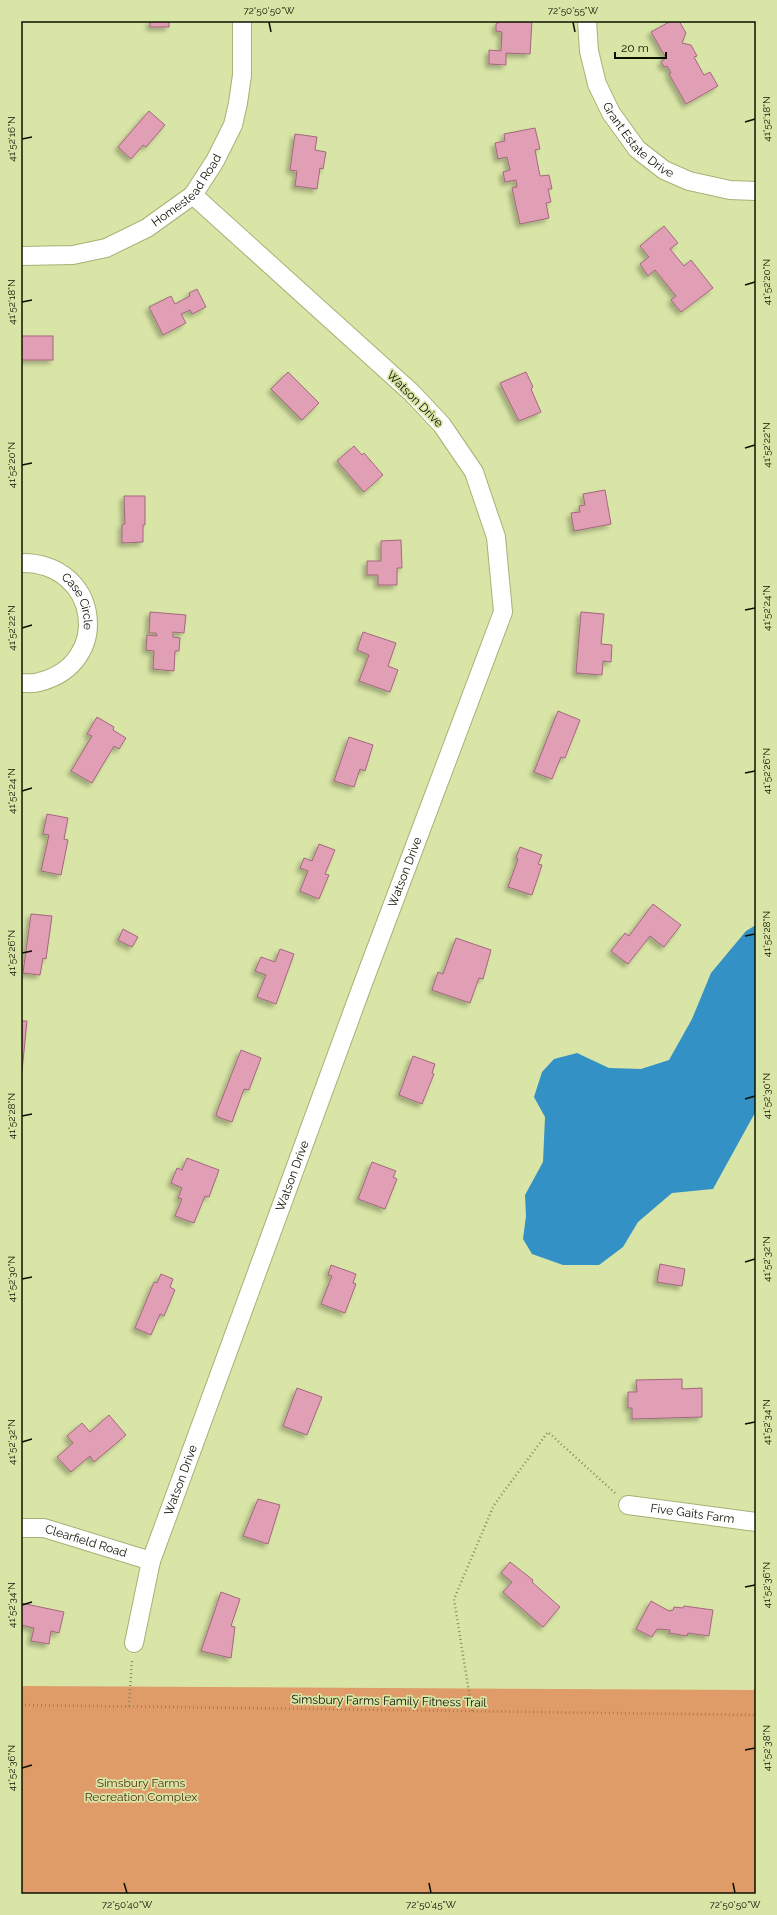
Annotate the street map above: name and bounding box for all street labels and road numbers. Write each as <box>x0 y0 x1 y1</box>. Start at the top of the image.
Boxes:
street label: Grant Estate Drive <box>600 100 676 180</box>
street label: Homestead Road <box>149 152 224 229</box>
street label: Watson Drive <box>384 368 446 430</box>
street label: Case Circle <box>59 570 95 630</box>
street label: Watson Drive <box>385 835 425 909</box>
street label: Watson Drive <box>273 1139 312 1213</box>
street label: Watson Drive <box>161 1443 200 1517</box>
street label: Five Gaits Farm <box>650 1501 735 1526</box>
street label: Clearfield Road <box>43 1522 129 1560</box>
street label: Simsbury Farms Family Fitness Trail <box>291 1692 487 1710</box>

